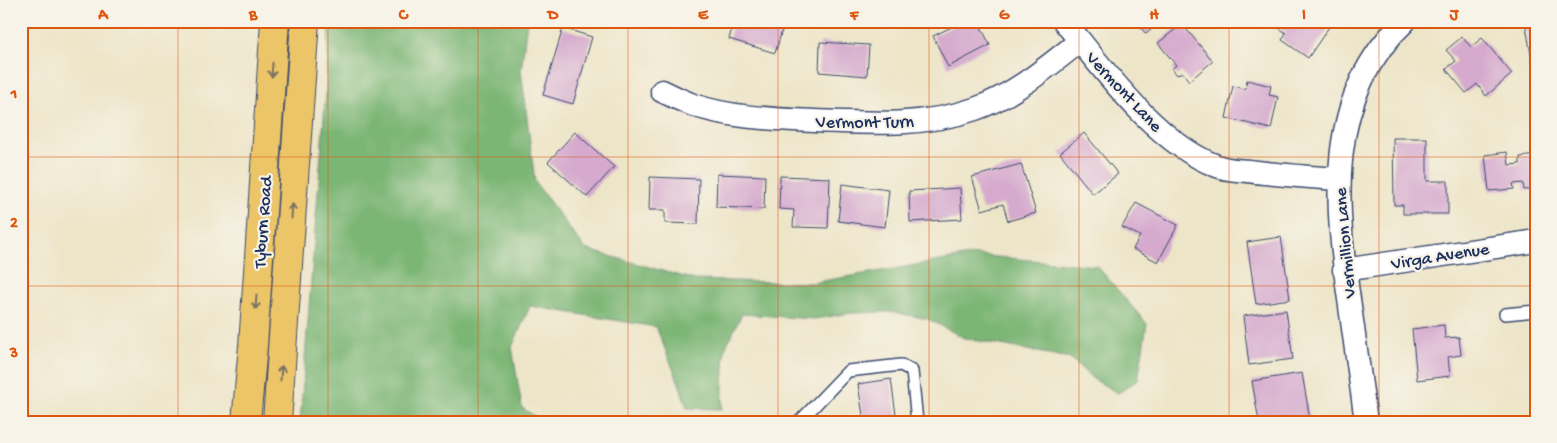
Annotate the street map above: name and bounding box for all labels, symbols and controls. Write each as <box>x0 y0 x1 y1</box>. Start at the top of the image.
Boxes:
text: A <box>97 7 109 26</box>
text: B <box>248 7 258 26</box>
text: C <box>398 7 409 26</box>
text: D <box>546 7 559 26</box>
text: E <box>698 7 709 26</box>
text: F <box>849 7 860 26</box>
text: G <box>999 7 1010 26</box>
text: H <box>1149 7 1159 26</box>
text: I <box>1302 7 1306 26</box>
text: J <box>1449 7 1460 26</box>
street label: Vermont Lane <box>1080 47 1166 138</box>
one-way arrow <box>267 62 276 78</box>
text: 1 <box>10 86 17 105</box>
street label: Vermont Turn <box>815 113 915 134</box>
street label: Tyburn Road <box>251 174 278 270</box>
street label: Vermillion Lane <box>1331 186 1362 300</box>
one-way arrow <box>288 203 297 219</box>
text: 2 <box>10 215 18 234</box>
street label: Virga Avenue <box>1389 239 1492 276</box>
one-way arrow <box>252 294 261 310</box>
text: 3 <box>9 345 18 364</box>
one-way arrow <box>276 365 285 381</box>

